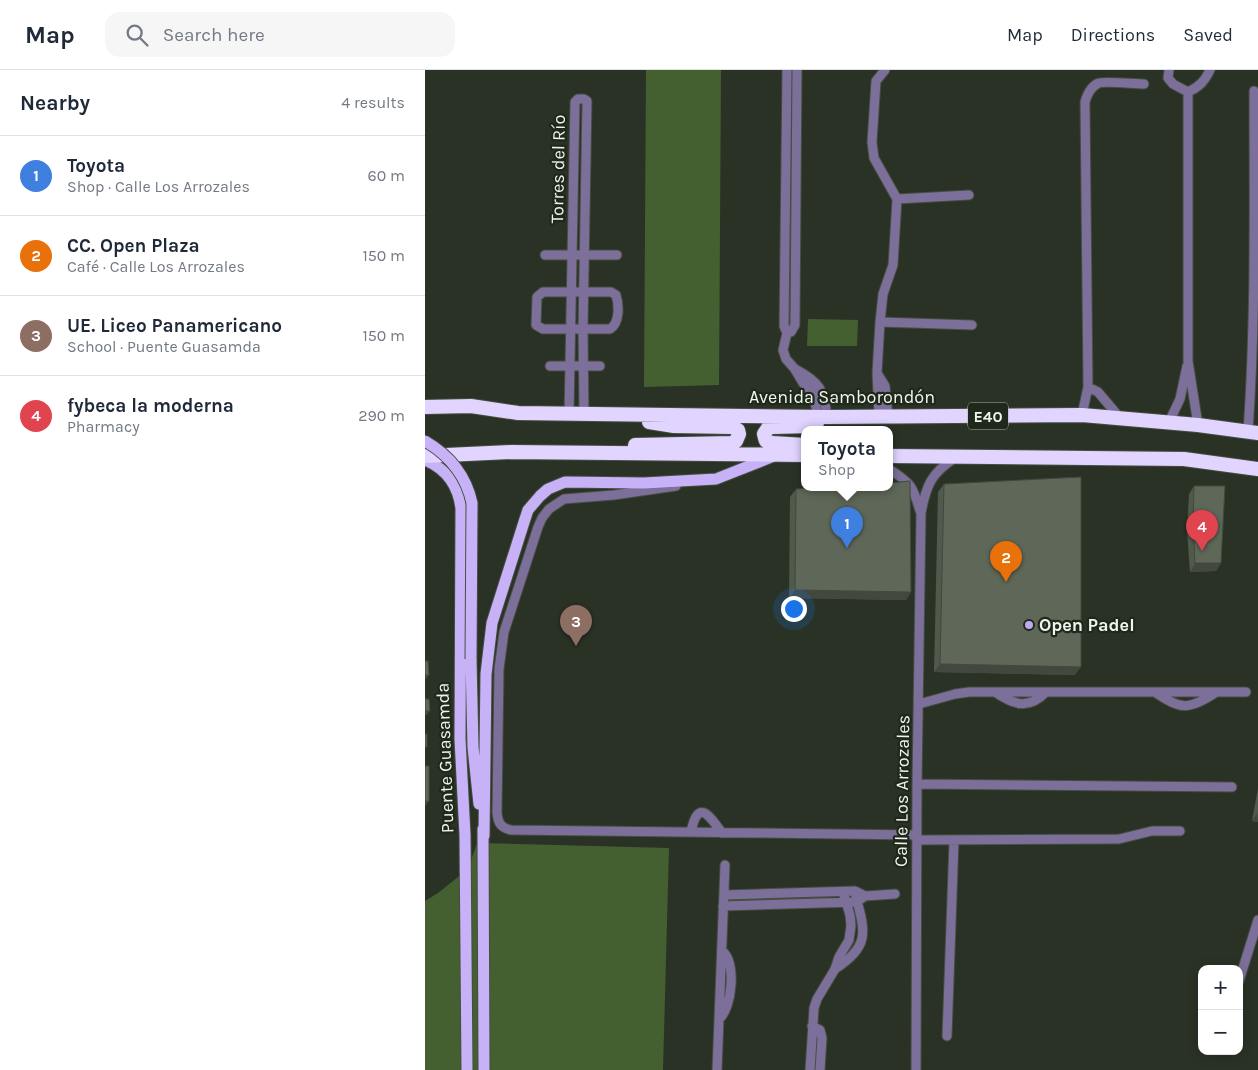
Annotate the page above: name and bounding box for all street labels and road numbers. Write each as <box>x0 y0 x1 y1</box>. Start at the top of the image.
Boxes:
street label: Torres del Río <box>546 114 570 224</box>
street label: Avenida Samborondón <box>749 386 935 408</box>
road number: E40 <box>968 402 1008 430</box>
street label: Puente Guasamda <box>431 682 459 834</box>
street label: Calle Los Arrozales <box>890 715 914 867</box>

